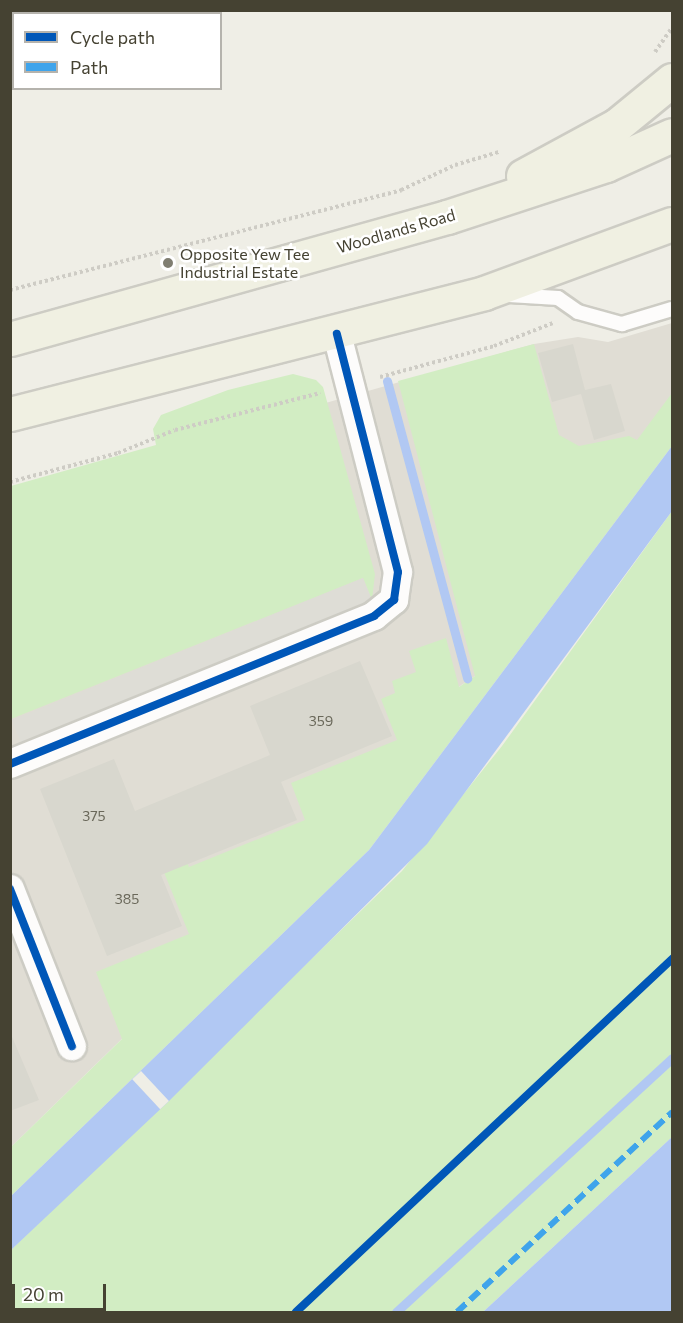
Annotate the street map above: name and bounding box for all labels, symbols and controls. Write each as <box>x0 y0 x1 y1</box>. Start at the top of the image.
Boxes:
legend <box>12 12 222 90</box>
text: Cycle path <box>70 26 155 48</box>
text: Path <box>70 56 108 78</box>
street label: Woodlands Road <box>335 205 457 257</box>
place label: Opposite Yew Tee Industrial Estate <box>180 244 310 282</box>
marker: Opposite Yew Tee Industrial Estate <box>161 256 175 270</box>
house number: 359 <box>309 713 333 729</box>
house number: 375 <box>82 808 106 824</box>
house number: 385 <box>115 891 139 907</box>
scale bar <box>15 1272 110 1310</box>
text: 20 m <box>23 1283 64 1305</box>

